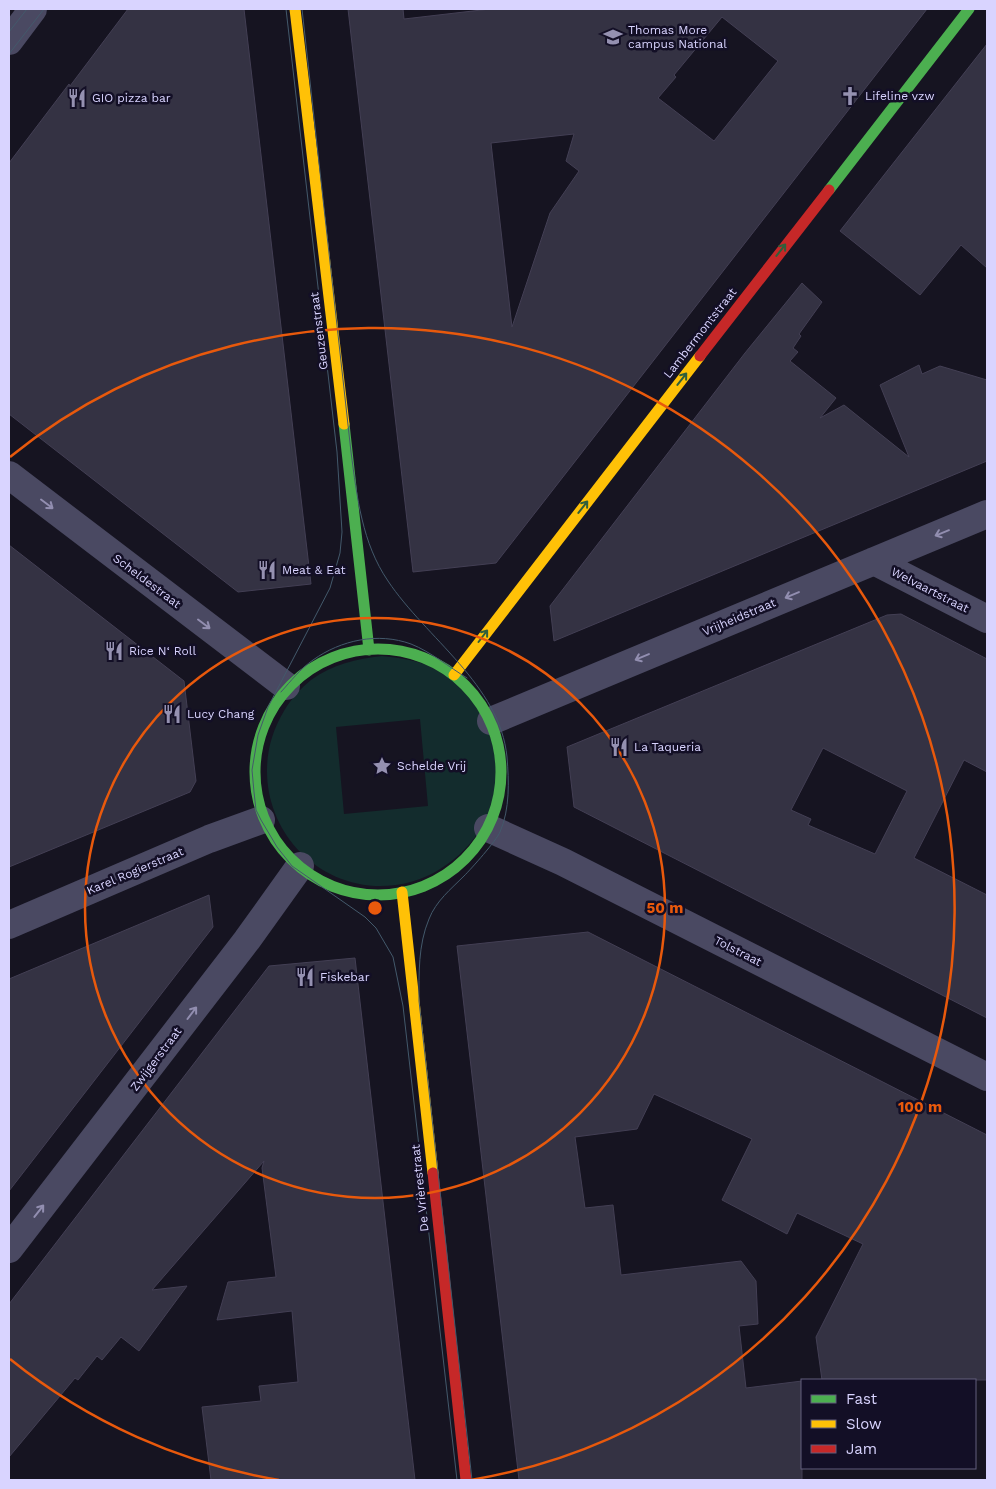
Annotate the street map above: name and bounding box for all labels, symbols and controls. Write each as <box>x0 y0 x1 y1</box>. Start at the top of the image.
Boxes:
place label: Thomas More campus National <box>628 23 727 51</box>
school or university icon: Thomas More campus National <box>602 26 624 48</box>
church icon: Lifeline vzw <box>839 85 861 107</box>
restaurant icon: GIO pizza bar <box>66 87 88 109</box>
place label: Lifeline vzw <box>865 89 935 103</box>
place label: GIO pizza bar <box>92 91 171 105</box>
one-way arrow <box>776 244 787 257</box>
street label: Lambermontstraat <box>661 285 739 381</box>
street label: Geuzenstraat <box>307 291 331 371</box>
one-way arrow <box>677 372 687 386</box>
one-way arrow <box>41 499 54 510</box>
one-way arrow <box>577 501 588 514</box>
one-way arrow <box>935 528 950 538</box>
street label: Scheldestraat <box>110 551 184 611</box>
restaurant icon: Meat & Eat <box>256 559 278 581</box>
place label: Meat & Eat <box>282 563 346 577</box>
street label: Welvaartstraat <box>889 564 971 616</box>
one-way arrow <box>785 590 800 600</box>
street label: Vrijheidstraat <box>700 595 778 639</box>
one-way arrow <box>197 619 210 630</box>
one-way arrow <box>478 630 489 643</box>
restaurant icon: Rice N‘ Roll <box>103 640 125 662</box>
place label: Rice N‘ Roll <box>129 644 196 658</box>
one-way arrow <box>635 653 650 663</box>
restaurant icon: Lucy Chang <box>161 703 183 725</box>
place label: Lucy Chang <box>187 707 255 721</box>
restaurant icon: La Taqueria <box>608 736 630 758</box>
place label: La Taqueria <box>634 740 701 754</box>
place icon: Schelde Vrij <box>371 755 393 777</box>
place label: Schelde Vrij <box>397 759 466 773</box>
street label: Karel Rogierstraat <box>84 844 186 898</box>
centre of rings <box>366 899 384 917</box>
text: 50 m <box>647 899 683 917</box>
street label: Tolstraat <box>712 933 764 969</box>
restaurant icon: Fiskebar <box>294 966 316 988</box>
place label: Fiskebar <box>320 970 370 984</box>
one-way arrow <box>186 1007 197 1020</box>
street label: Zwijgerstraat <box>128 1024 184 1094</box>
text: 100 m <box>898 1098 942 1116</box>
street label: De Vrièrestraat <box>408 1144 432 1232</box>
one-way arrow <box>33 1204 44 1217</box>
legend <box>801 1379 976 1469</box>
text: Fast <box>846 1390 878 1408</box>
text: Slow <box>846 1415 882 1433</box>
text: Jam <box>846 1440 877 1458</box>

